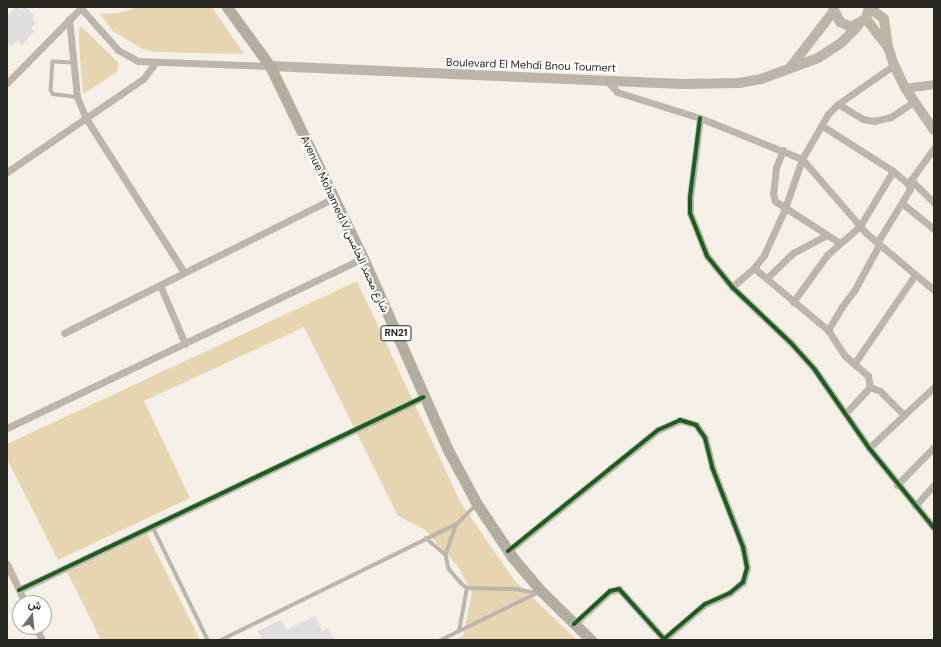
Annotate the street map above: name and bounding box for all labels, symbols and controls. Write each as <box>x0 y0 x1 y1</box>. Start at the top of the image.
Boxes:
street label: Boulevard El Mehdi Bnou Toumert <box>446 55 616 75</box>
street label: Avenue Mohamed V شارع محمد الخامس <box>298 133 392 315</box>
road number: RN21 <box>380 325 412 341</box>
north arrow <box>12 595 52 635</box>
text: ش <box>27 596 43 613</box>

